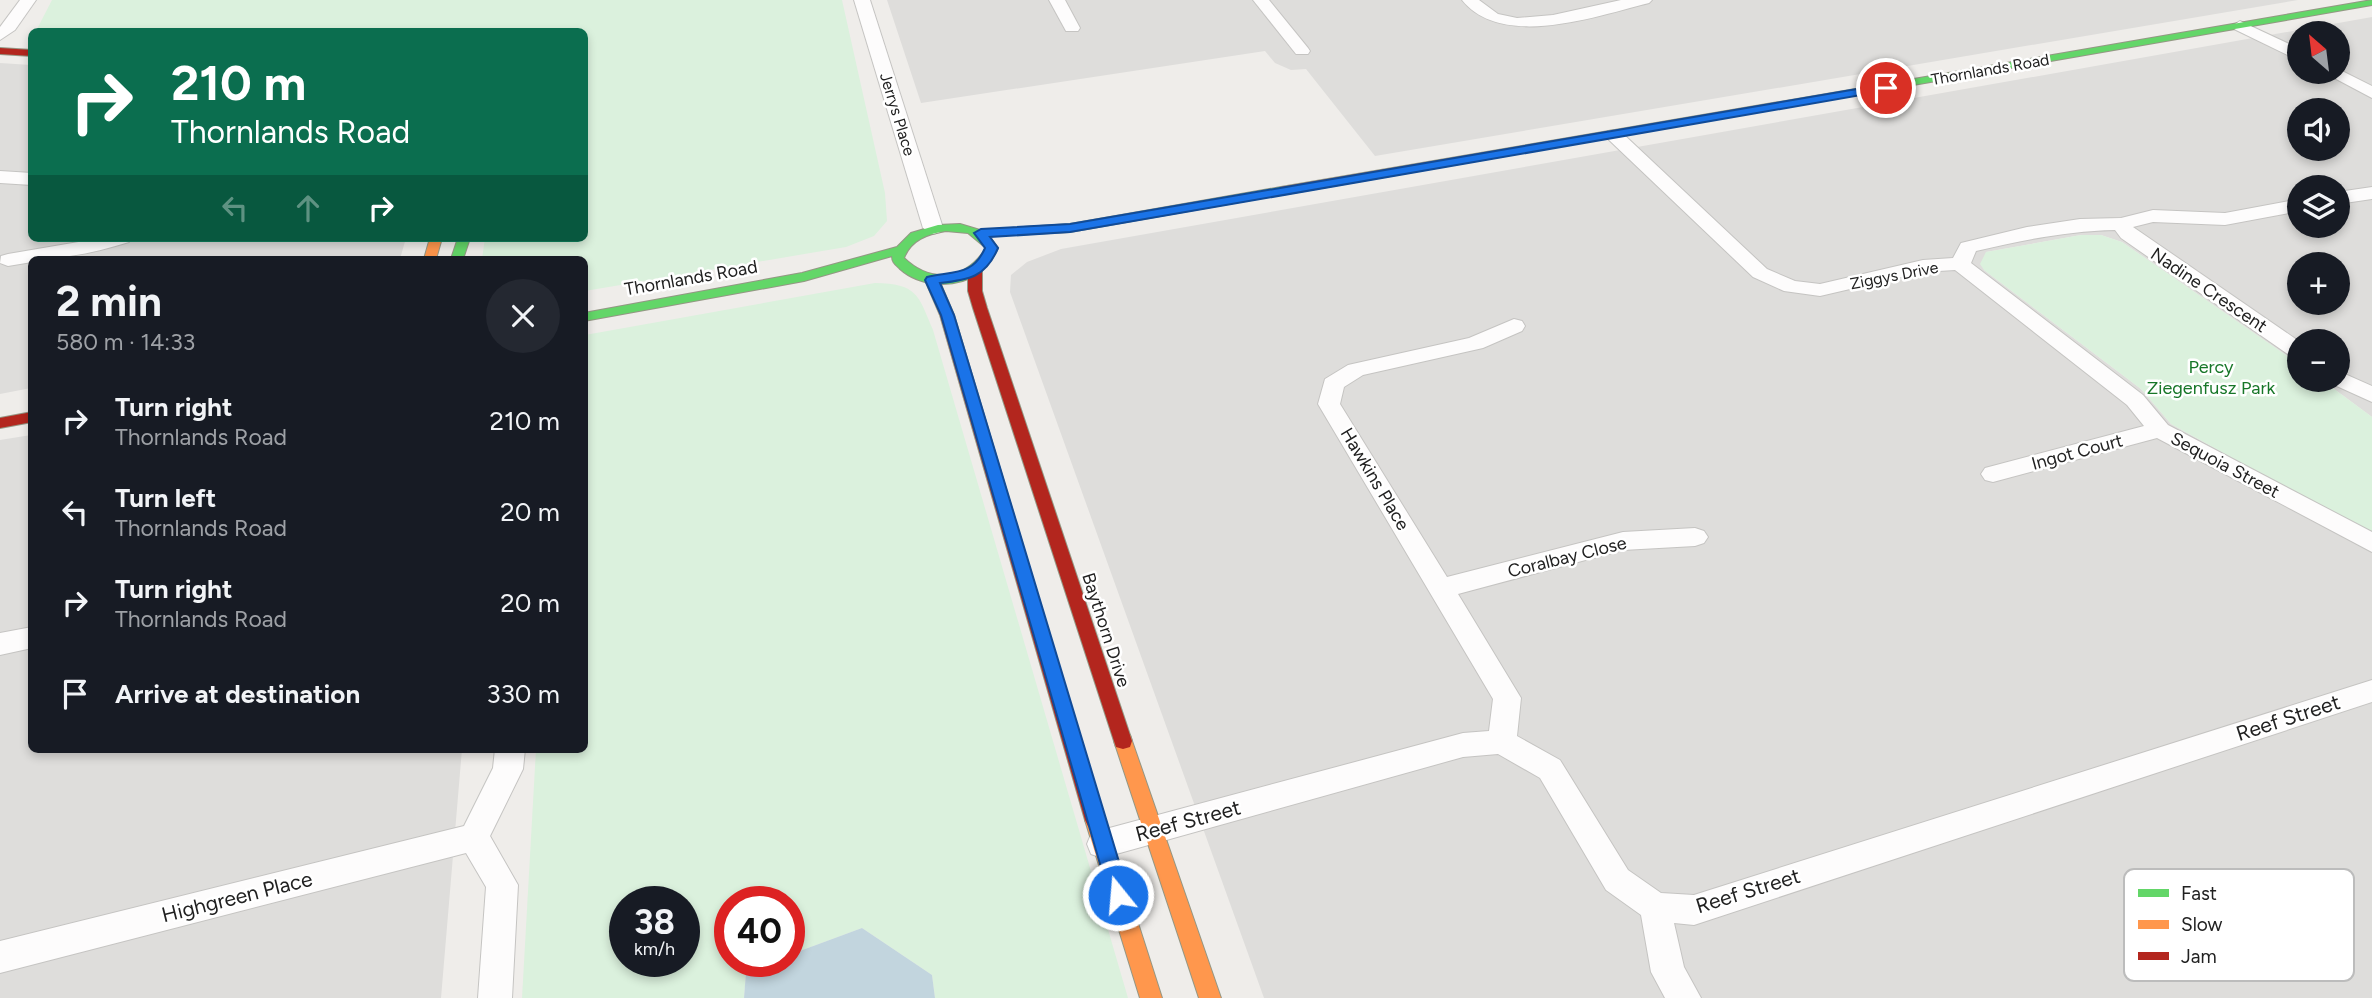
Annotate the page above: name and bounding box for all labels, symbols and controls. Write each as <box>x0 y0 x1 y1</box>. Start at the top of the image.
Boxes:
north arrow <box>2287 21 2350 84</box>
map controls <box>2287 21 2350 392</box>
street label: Thornlands Road <box>1930 50 2051 89</box>
text: 210 m <box>171 53 306 112</box>
icon: right <box>56 56 147 147</box>
pin <box>1856 58 1916 118</box>
icon: arrive <box>1867 69 1905 107</box>
street label: Jerrys Place <box>876 70 919 158</box>
button: sound <box>2287 98 2350 161</box>
text: Thornlands Road <box>171 113 410 151</box>
button: layers <box>2287 175 2350 238</box>
icon: left <box>216 189 254 227</box>
icon: ahead <box>289 189 327 227</box>
icon: right <box>362 189 400 227</box>
street label: Nadine Crescent <box>2147 243 2272 337</box>
button: + <box>2287 252 2350 315</box>
street label: Thornlands Road <box>623 255 759 301</box>
street label: Ziggys Drive <box>1848 258 1940 293</box>
text: 2 min <box>56 276 162 327</box>
button: close <box>486 279 560 353</box>
text: 580 m · 14:33 <box>56 328 195 356</box>
button: − <box>2287 329 2350 392</box>
park label: Percy Ziegenfusz Park <box>2147 356 2276 399</box>
text: Turn right <box>115 391 232 423</box>
icon: right <box>56 402 94 440</box>
text: 210 m <box>490 405 560 437</box>
text: Thornlands Road <box>115 423 287 451</box>
street label: Hawkins Place <box>1336 424 1414 534</box>
street label: Sequoia Street <box>2167 427 2283 503</box>
street label: Ingot Court <box>2029 429 2125 475</box>
text: Turn left <box>115 482 216 514</box>
icon: left <box>56 493 94 531</box>
text: 20 m <box>500 496 560 528</box>
text: Thornlands Road <box>115 514 287 542</box>
street label: Coralbay Close <box>1505 532 1629 582</box>
street label: Baythorn Drive <box>1077 570 1135 690</box>
text: Turn right <box>115 573 232 605</box>
icon: right <box>56 584 94 622</box>
text: 20 m <box>500 587 560 619</box>
text: Thornlands Road <box>115 605 287 633</box>
icon: arrive <box>56 675 94 713</box>
text: Arrive at destination <box>115 678 360 710</box>
text: 330 m <box>486 678 560 710</box>
street label: Reef Street <box>2233 689 2343 746</box>
street label: Reef Street <box>1133 794 1243 847</box>
position arrow <box>1081 858 1155 932</box>
street label: Reef Street <box>1693 863 1803 918</box>
street label: Highgreen Place <box>159 866 315 927</box>
legend <box>2124 869 2354 981</box>
text: Fast <box>2181 882 2217 905</box>
speed limit sign: 40 <box>714 886 805 977</box>
text: 38 <box>634 901 675 943</box>
text: Slow <box>2181 913 2223 936</box>
text: km/h <box>634 938 675 960</box>
text: Jam <box>2181 945 2217 968</box>

